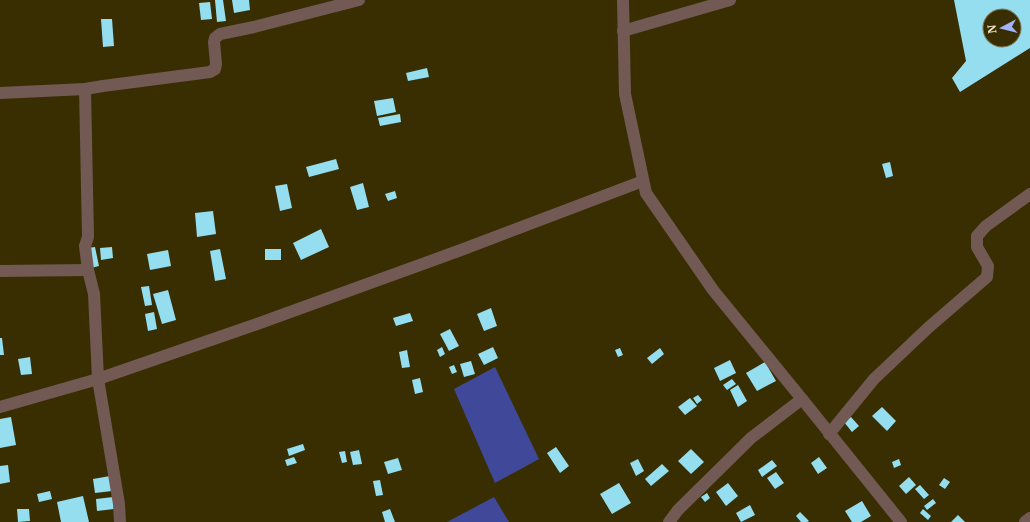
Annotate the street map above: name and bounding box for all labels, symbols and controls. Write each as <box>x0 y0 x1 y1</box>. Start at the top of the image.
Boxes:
north arrow <box>982 8 1022 48</box>
text: N <box>985 24 1000 34</box>

